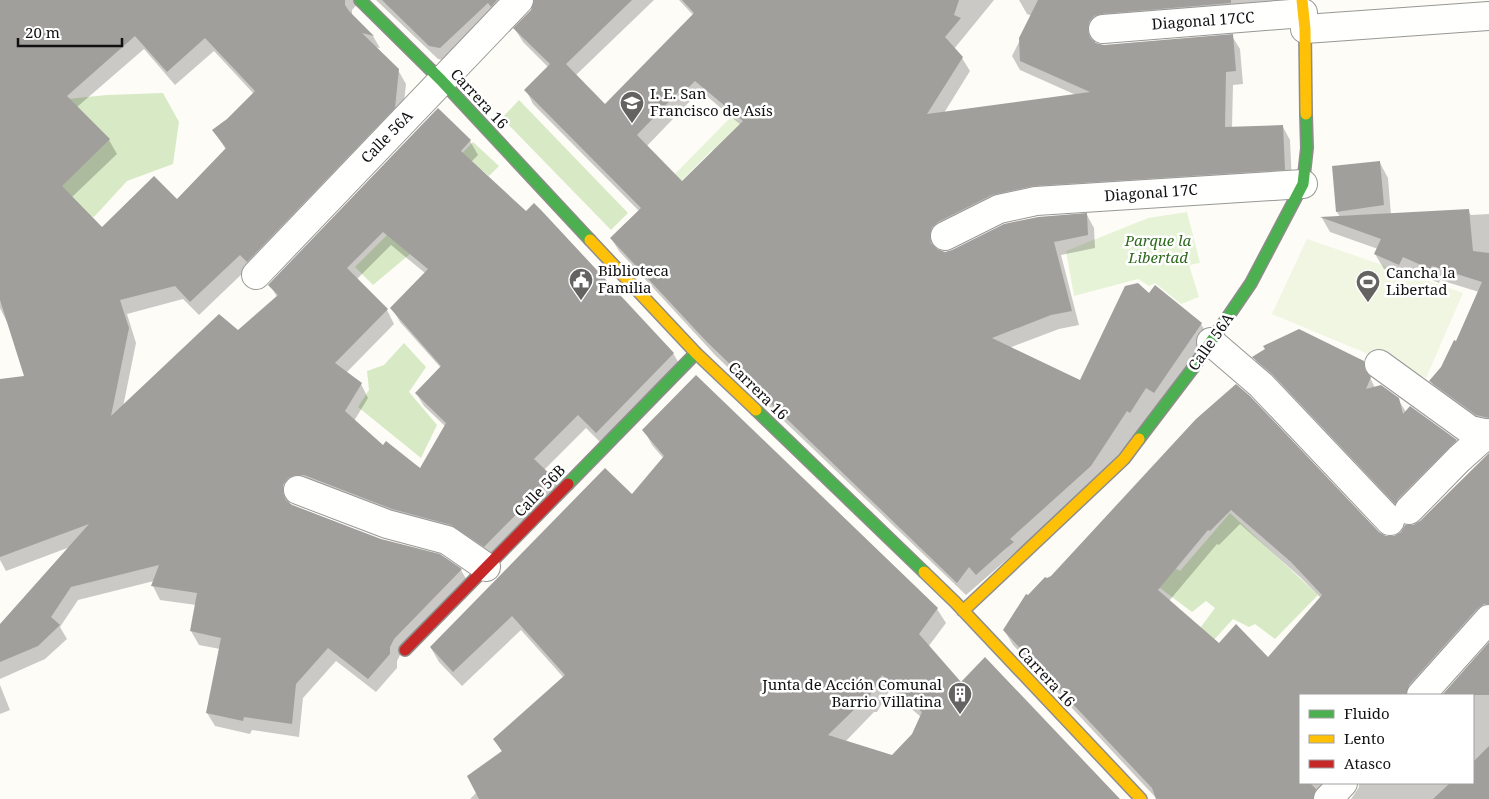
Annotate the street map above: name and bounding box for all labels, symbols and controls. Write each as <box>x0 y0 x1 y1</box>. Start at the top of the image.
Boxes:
street label: Diagonal 17CC <box>1151 6 1255 34</box>
scale bar <box>18 15 121 47</box>
text: 20 m <box>25 22 60 42</box>
street label: Carrera 16 <box>447 64 513 133</box>
place label: I. E. San Francisco de Asís <box>650 83 773 120</box>
school or university icon: I. E. San Francisco de Asís <box>619 90 645 124</box>
street label: Calle 56A <box>356 105 417 167</box>
street label: Diagonal 17C <box>1104 179 1198 205</box>
park label: Parque la Libertad <box>1124 230 1192 267</box>
place label: Biblioteca Familia <box>598 260 669 297</box>
place label: Cancha la Libertad <box>1386 262 1456 299</box>
public building icon: Biblioteca Familia <box>568 267 594 301</box>
sports icon: Cancha la Libertad <box>1355 269 1381 303</box>
street label: Calle 56A <box>1183 308 1238 374</box>
street label: Carrera 16 <box>725 357 793 424</box>
street label: Calle 56B <box>509 460 569 521</box>
street label: Carrera 16 <box>1014 642 1080 711</box>
place label: Junta de Acción Comunal Barrio Villatina <box>761 674 942 711</box>
building icon: Junta de Acción Comunal Barrio Villatina <box>947 681 973 715</box>
legend <box>1299 694 1474 784</box>
text: Fluido <box>1344 703 1390 723</box>
text: Lento <box>1344 728 1385 748</box>
text: Atasco <box>1344 753 1391 773</box>

